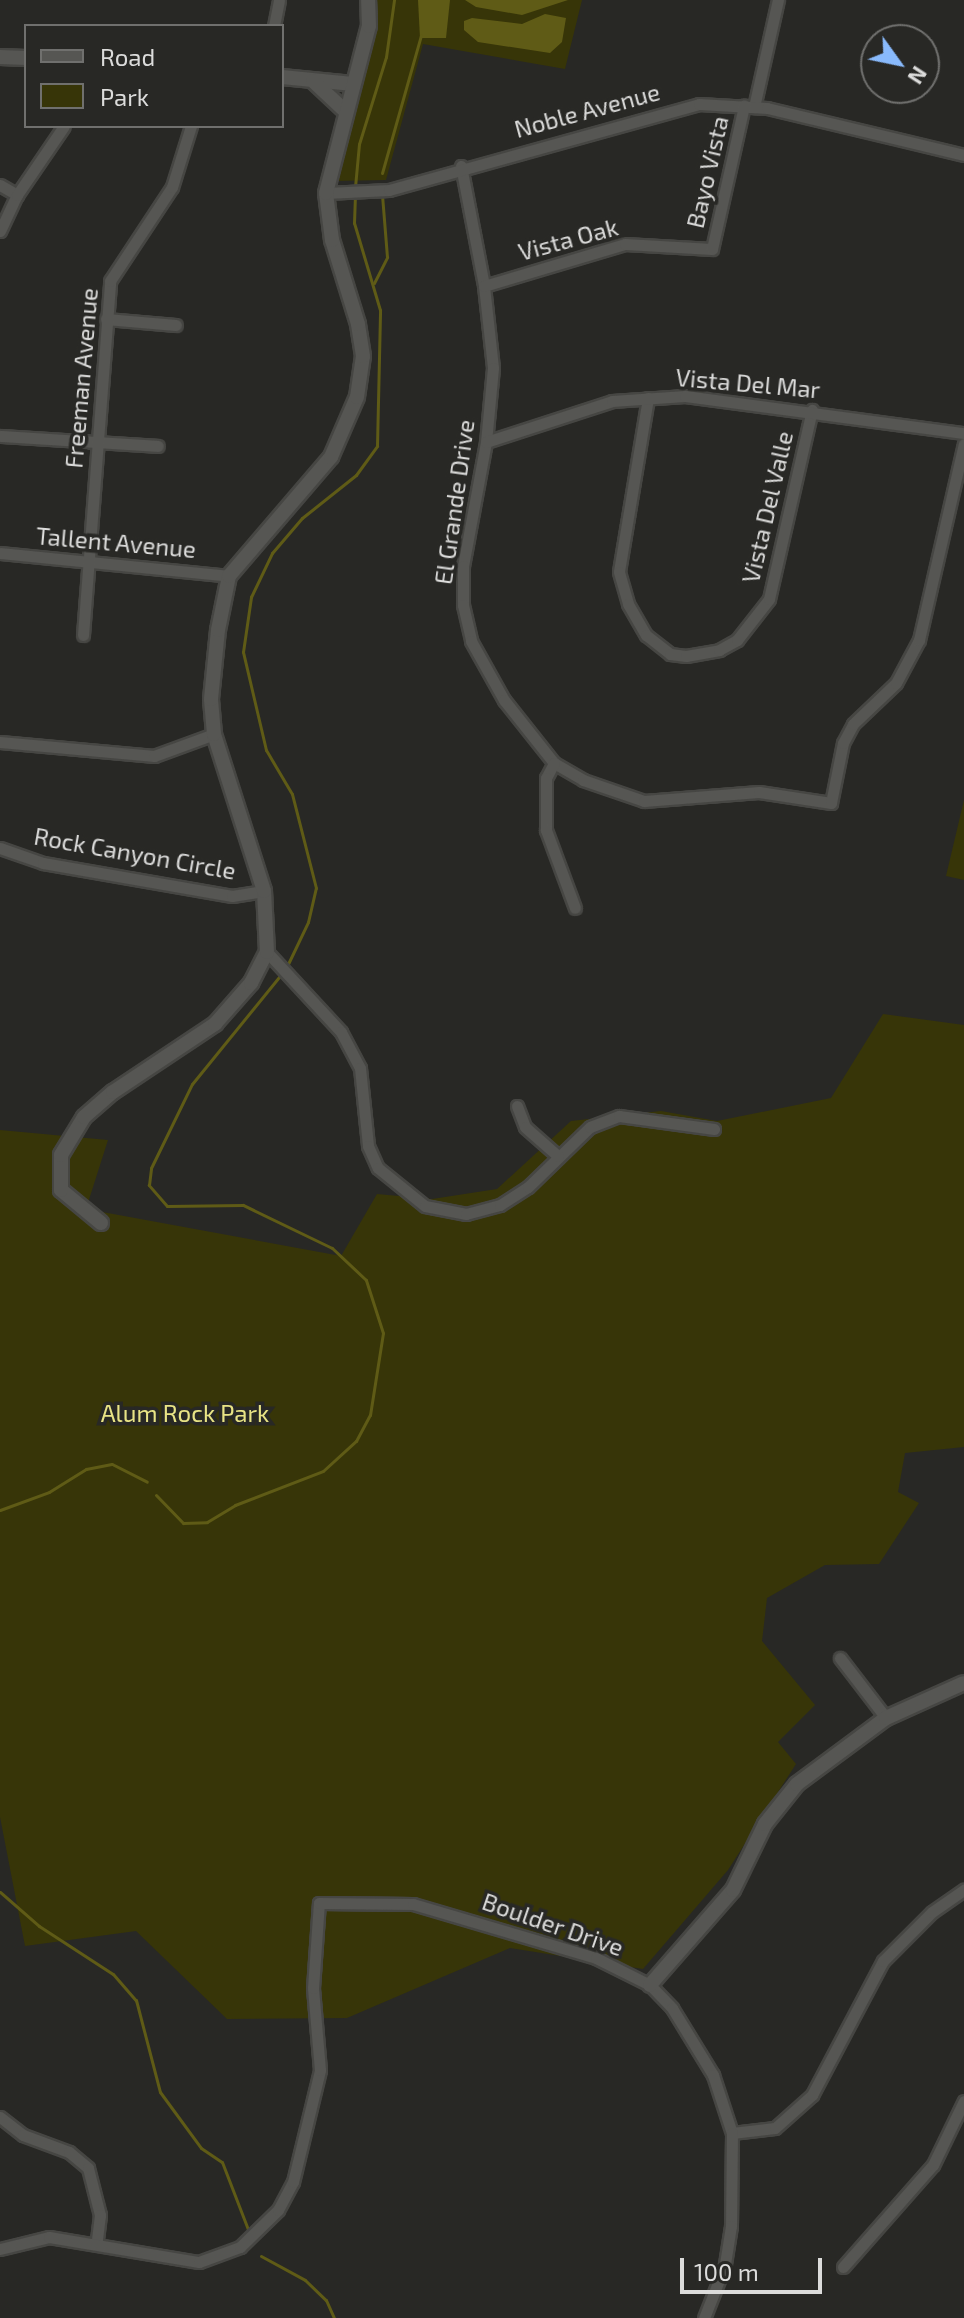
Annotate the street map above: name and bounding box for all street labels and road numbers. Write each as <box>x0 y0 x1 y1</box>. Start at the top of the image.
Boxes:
street label: Noble Avenue <box>511 77 663 143</box>
street label: Bayo Vista <box>680 113 734 231</box>
street label: Vista Oak <box>515 212 621 266</box>
street label: Freeman Avenue <box>59 286 103 470</box>
street label: Vista Del Mar <box>674 362 822 404</box>
street label: El Grande Drive <box>428 417 480 587</box>
street label: Vista Del Valle <box>735 428 799 586</box>
street label: Tallent Avenue <box>35 521 197 563</box>
street label: Rock Canyon Circle <box>32 821 238 885</box>
street label: Boulder Drive <box>478 1886 628 1962</box>

